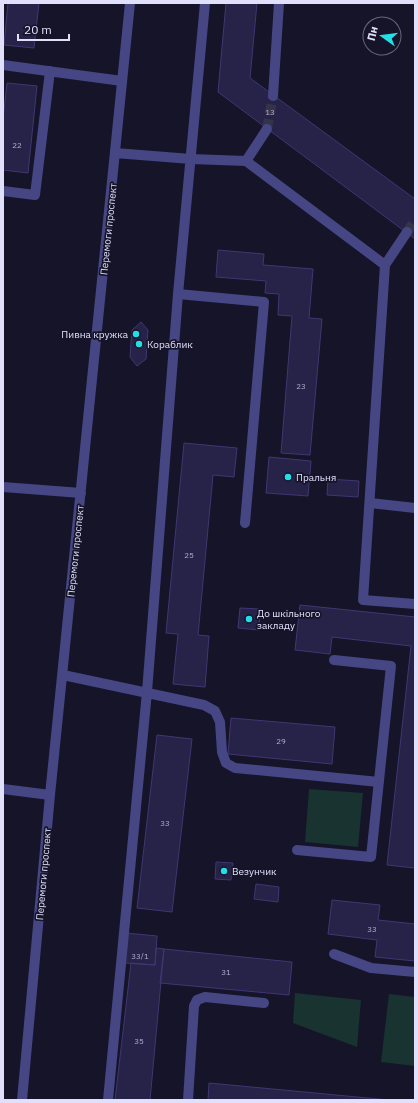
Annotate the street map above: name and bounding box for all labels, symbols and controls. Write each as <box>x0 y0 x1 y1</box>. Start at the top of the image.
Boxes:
scale bar <box>18 16 69 42</box>
north arrow <box>362 16 402 56</box>
text: 20 m <box>24 22 52 37</box>
text: Пн <box>364 25 381 42</box>
house number: 13 <box>265 107 275 117</box>
house number: 22 <box>12 140 22 150</box>
street label: Перемоги проспект <box>97 182 120 276</box>
place label: Пивна кружка <box>61 328 129 341</box>
marker: Пивна кружка <box>131 329 141 339</box>
place label: Кораблик <box>147 338 193 351</box>
marker: Кораблик <box>134 339 144 349</box>
house number: 23 <box>296 381 306 391</box>
place label: Пральня <box>296 471 336 484</box>
marker: Пральня <box>283 472 293 482</box>
street label: Перемоги проспект <box>64 504 87 598</box>
house number: 25 <box>184 550 194 560</box>
place label: До шкільного закладу <box>257 607 321 632</box>
marker: До шкільного закладу <box>244 614 254 624</box>
house number: 29 <box>276 736 286 746</box>
house number: 33 <box>160 818 170 828</box>
street label: Перемоги проспект <box>33 827 54 921</box>
place label: Везунчик <box>232 865 277 878</box>
marker: Везунчик <box>219 866 229 876</box>
house number: 33 <box>367 924 377 934</box>
house number: 33/1 <box>131 951 149 961</box>
house number: 31 <box>221 967 231 977</box>
house number: 35 <box>134 1036 144 1046</box>

